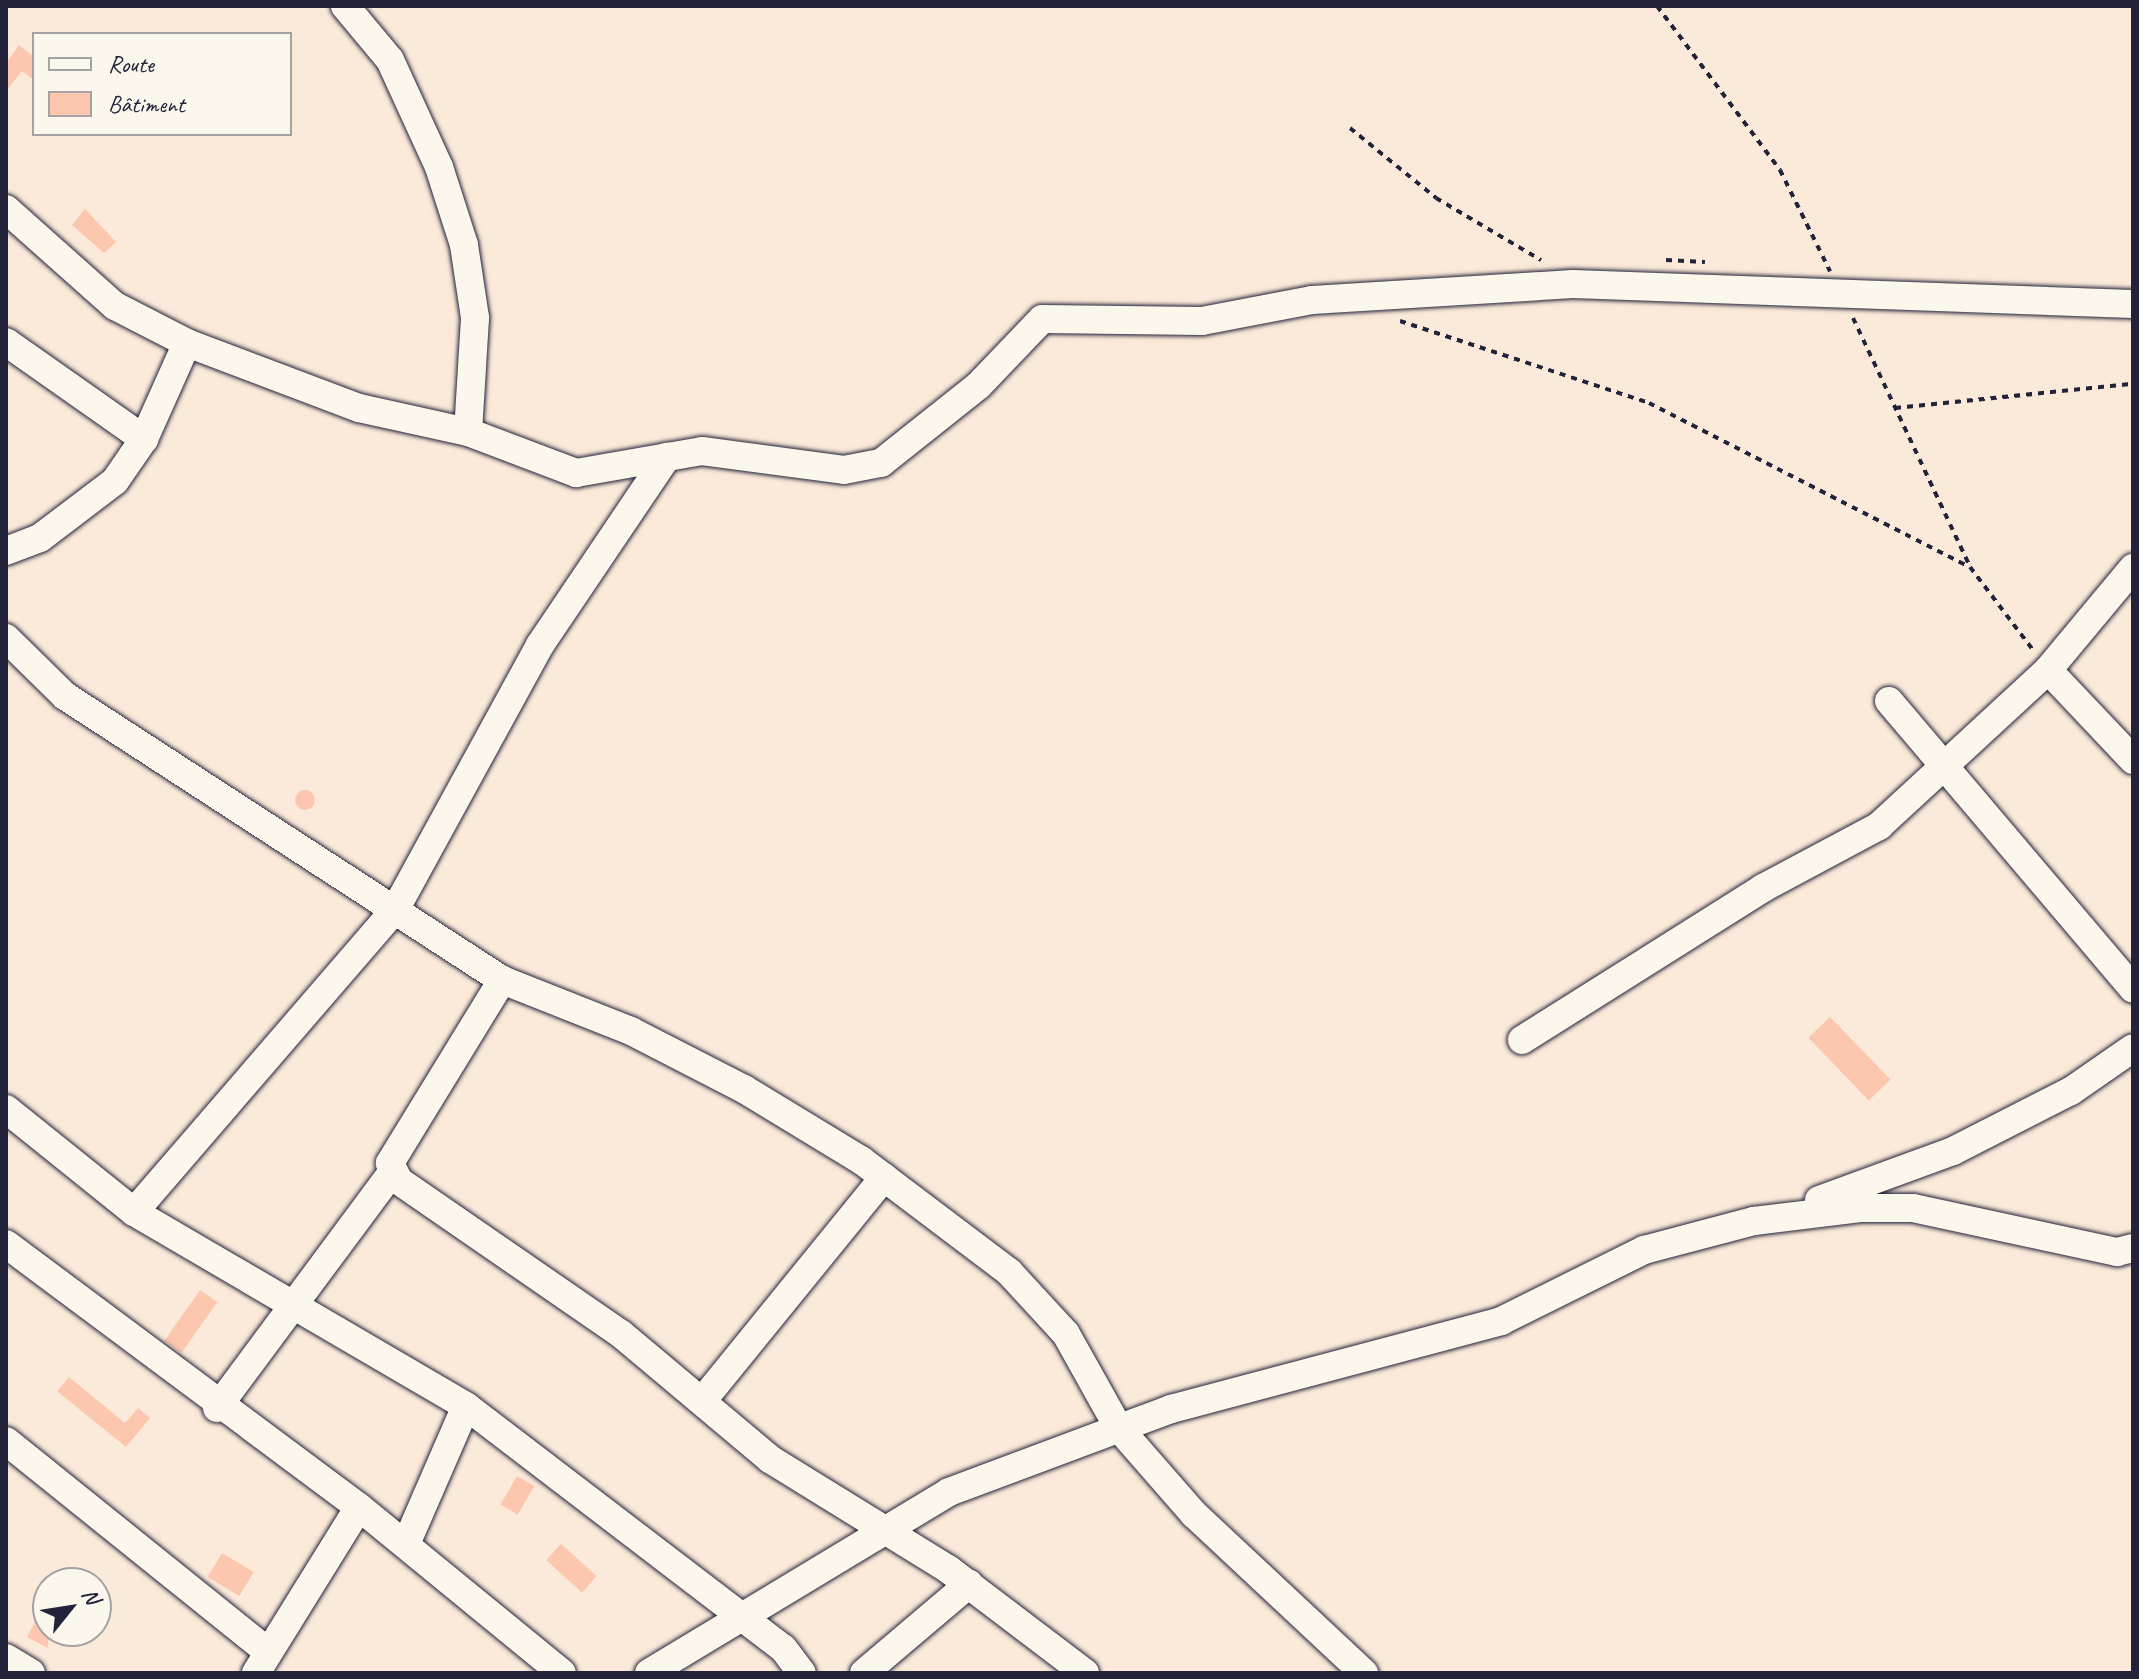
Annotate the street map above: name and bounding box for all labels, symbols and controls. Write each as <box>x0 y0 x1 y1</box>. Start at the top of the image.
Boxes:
legend <box>32 32 292 136</box>
text: Route <box>108 49 154 79</box>
text: Bâtiment <box>108 89 185 119</box>
north arrow <box>32 1567 112 1647</box>
text: N <box>76 1583 107 1609</box>

